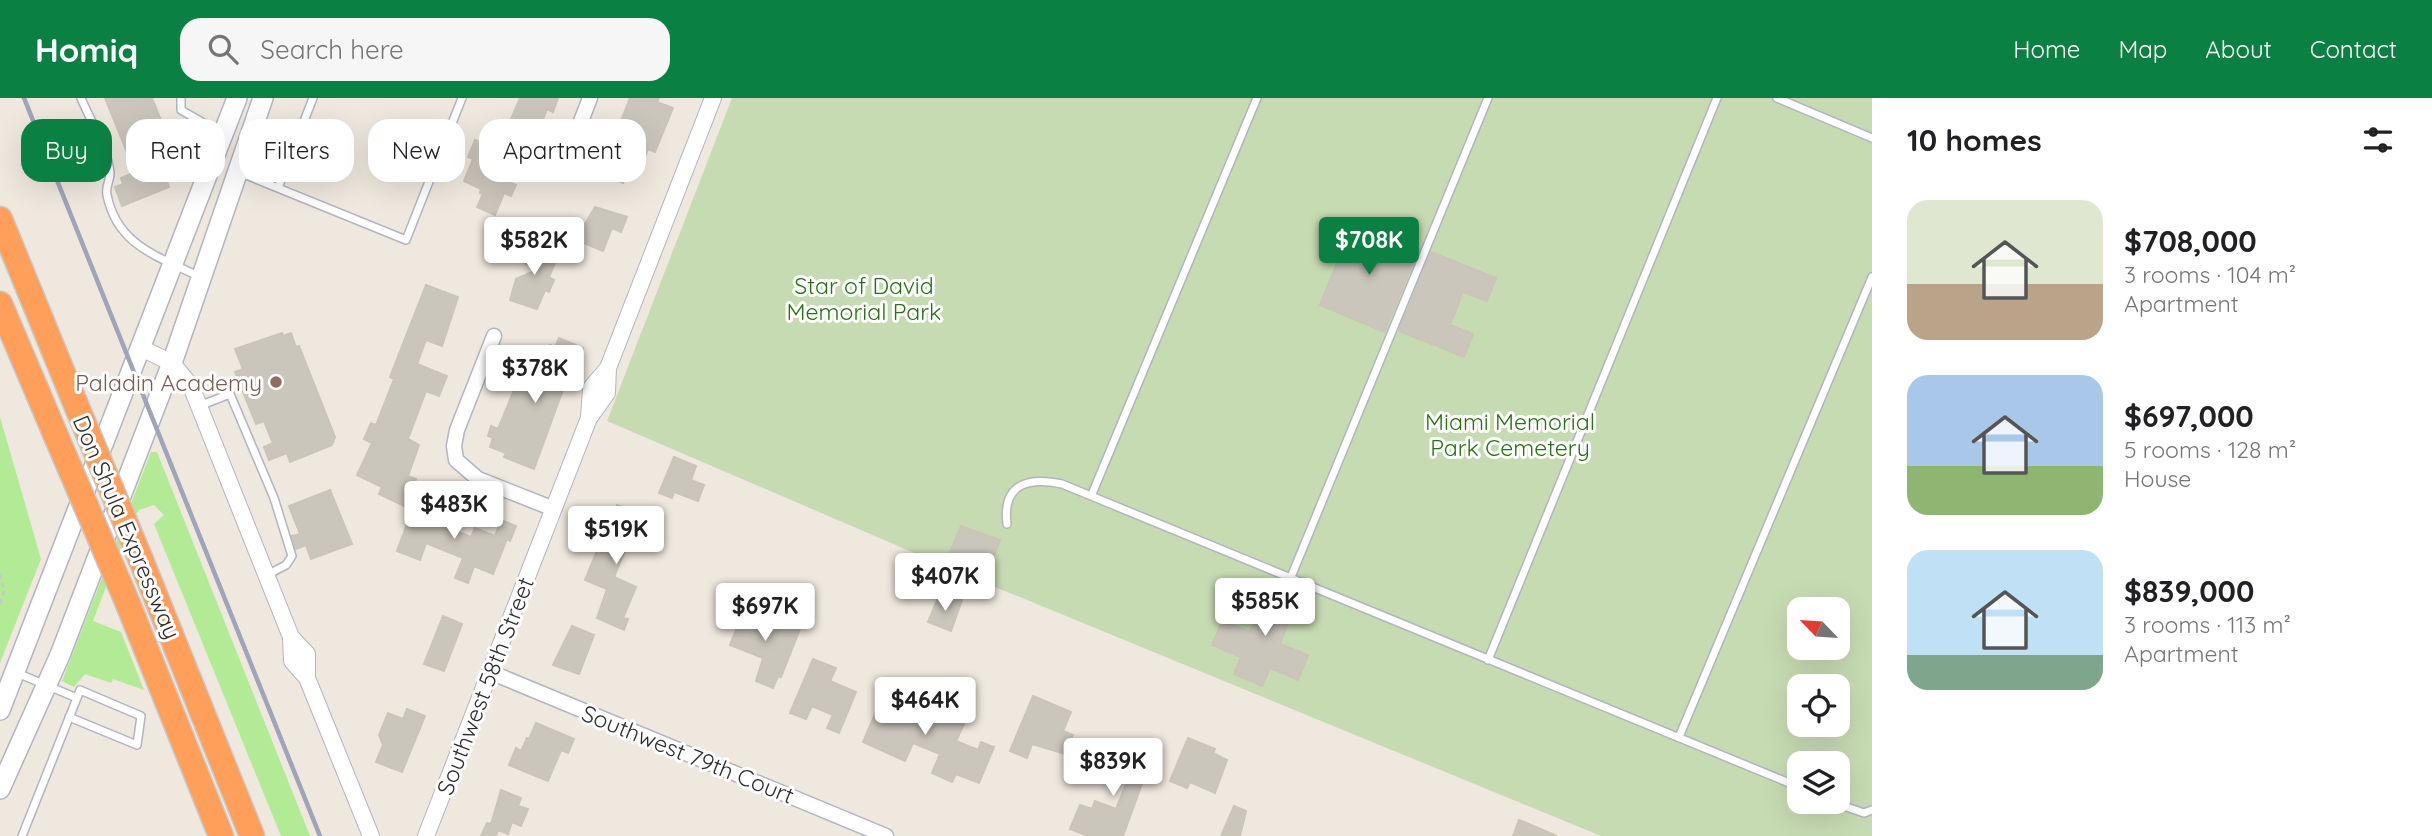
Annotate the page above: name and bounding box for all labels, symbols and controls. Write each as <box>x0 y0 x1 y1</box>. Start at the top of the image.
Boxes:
search box <box>180 18 670 81</box>
text: Homiq <box>35 29 138 70</box>
icon: search <box>204 30 242 68</box>
text: Search here <box>260 33 404 66</box>
text: Home <box>2013 34 2080 64</box>
text: Map <box>2118 34 2167 64</box>
text: About <box>2205 34 2272 64</box>
text: Contact <box>2310 34 2397 64</box>
chip: Buy <box>21 119 112 182</box>
chip: Rent <box>126 119 225 182</box>
chip: Filters <box>239 119 354 182</box>
chip: New <box>368 119 465 182</box>
chip: Apartment <box>479 119 646 182</box>
text: 10 homes <box>1907 121 2042 159</box>
icon: filters <box>2359 121 2397 159</box>
pin: $582K <box>485 218 583 277</box>
pin: $708K <box>1320 218 1418 277</box>
text: $708,000 <box>2124 222 2257 260</box>
text: $582K <box>500 225 568 254</box>
text: $708K <box>1335 225 1403 254</box>
icon: home <box>1963 228 2047 312</box>
text: 3 rooms · 104 m² <box>2124 260 2296 289</box>
park label: Star of David Memorial Park <box>787 271 941 326</box>
text: Apartment <box>2124 289 2238 318</box>
pin: $378K <box>486 345 584 405</box>
text: $378K <box>502 353 568 382</box>
place label: Paladin Academy <box>75 368 262 397</box>
marker: Paladin Academy <box>268 374 284 390</box>
text: $697,000 <box>2124 397 2254 435</box>
icon: home <box>1963 403 2047 487</box>
park label: Miami Memorial Park Cemetery <box>1425 407 1595 462</box>
street label: Don Shula Expressway <box>67 411 187 643</box>
text: 5 rooms · 128 m² <box>2124 435 2296 464</box>
text: House <box>2124 464 2191 493</box>
pin: $483K <box>405 482 503 541</box>
text: $483K <box>420 489 488 518</box>
pin: $519K <box>567 506 665 566</box>
text: $519K <box>584 514 648 543</box>
pin: $407K <box>896 554 994 613</box>
text: $407K <box>911 561 979 590</box>
text: $839,000 <box>2124 572 2254 610</box>
street label: Southwest 58th Street <box>430 573 540 799</box>
pin: $585K <box>1216 578 1314 638</box>
icon: home <box>1963 578 2047 662</box>
pin: $697K <box>716 584 814 643</box>
text: $585K <box>1231 586 1299 615</box>
text: $697K <box>732 591 798 620</box>
north arrow <box>1787 597 1850 660</box>
map controls <box>1787 597 1850 814</box>
text: 3 rooms · 113 m² <box>2124 610 2291 639</box>
text: Apartment <box>2124 639 2238 668</box>
button: locate <box>1787 674 1850 737</box>
pin: $464K <box>876 678 974 737</box>
text: $464K <box>891 685 959 714</box>
street label: Southwest 79th Court <box>578 698 799 810</box>
pin: $839K <box>1064 738 1162 798</box>
text: $839K <box>1080 746 1146 775</box>
button: layers <box>1787 751 1850 814</box>

